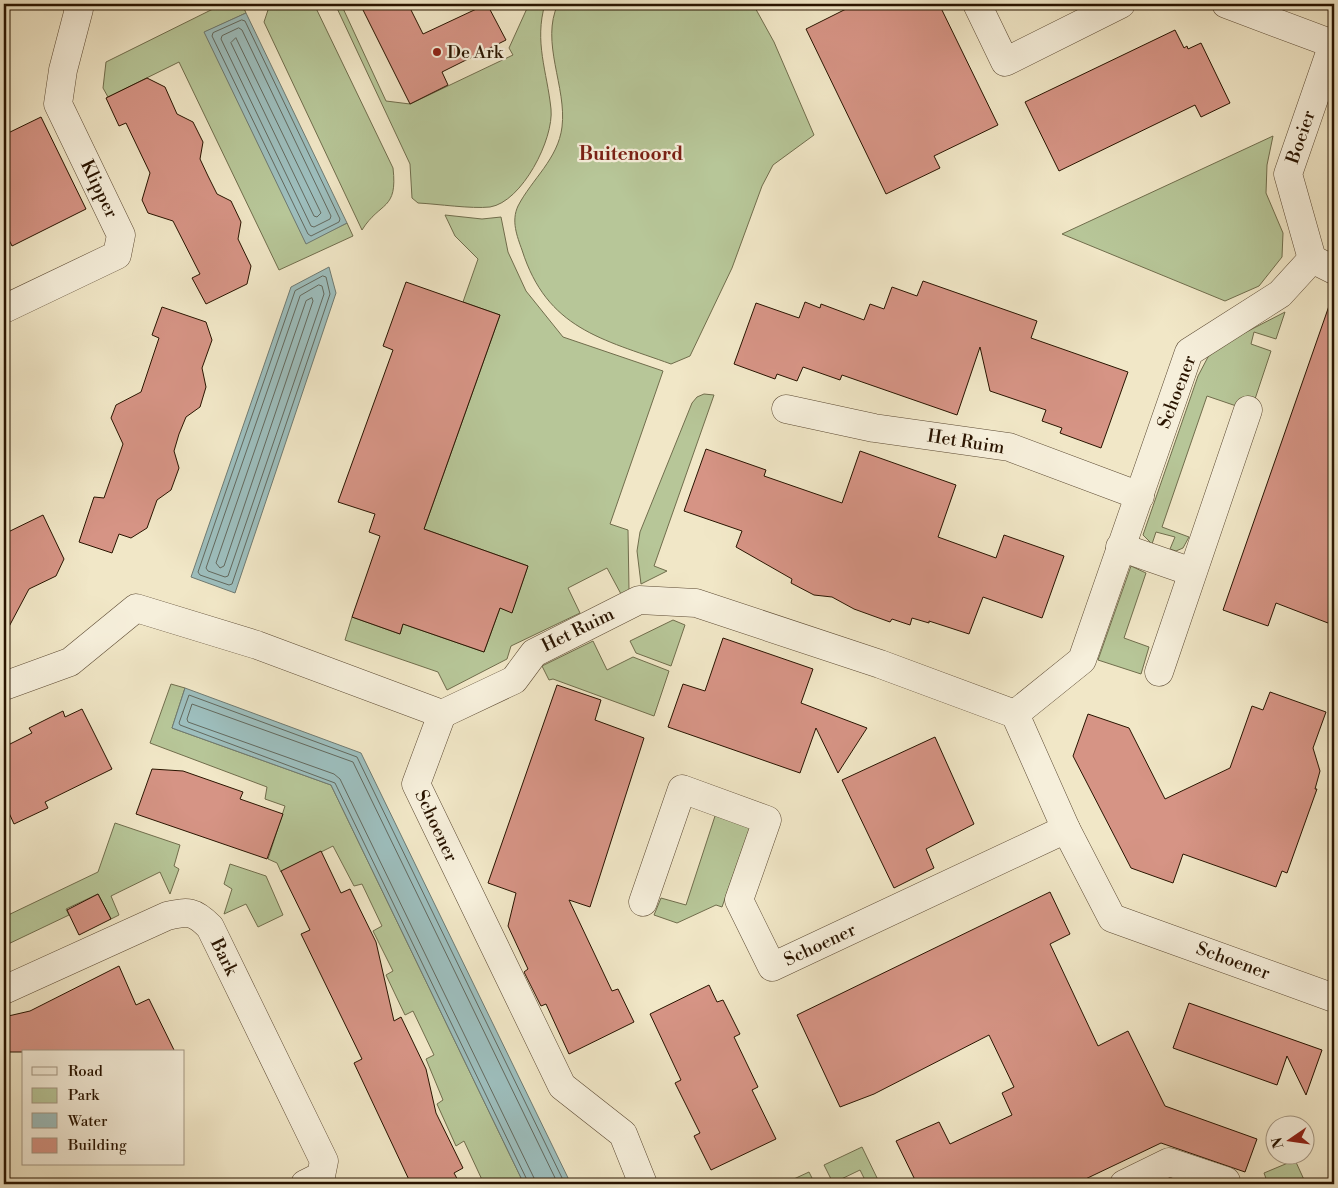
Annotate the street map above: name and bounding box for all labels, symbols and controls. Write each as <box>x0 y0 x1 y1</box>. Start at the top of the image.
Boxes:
place label: De Ark <box>447 41 505 64</box>
marker: De Ark <box>431 46 443 58</box>
street label: Boeier <box>1281 107 1321 168</box>
district label: Buitenoord <box>579 142 683 166</box>
street label: Klipper <box>75 156 123 222</box>
street label: Schoener <box>1153 352 1202 432</box>
street label: Het Ruim <box>926 425 1007 459</box>
street label: Het Ruim <box>538 602 618 657</box>
street label: Schoener <box>409 786 463 866</box>
street label: Schoener <box>780 918 860 972</box>
street label: Bark <box>205 934 244 981</box>
street label: Schoener <box>1193 937 1273 985</box>
legend <box>22 1050 185 1166</box>
text: Road <box>68 1062 103 1081</box>
text: Park <box>68 1086 100 1105</box>
text: Water <box>67 1112 108 1131</box>
north arrow <box>1266 1116 1316 1166</box>
text: N <box>1268 1135 1288 1150</box>
text: Building <box>67 1136 127 1155</box>

